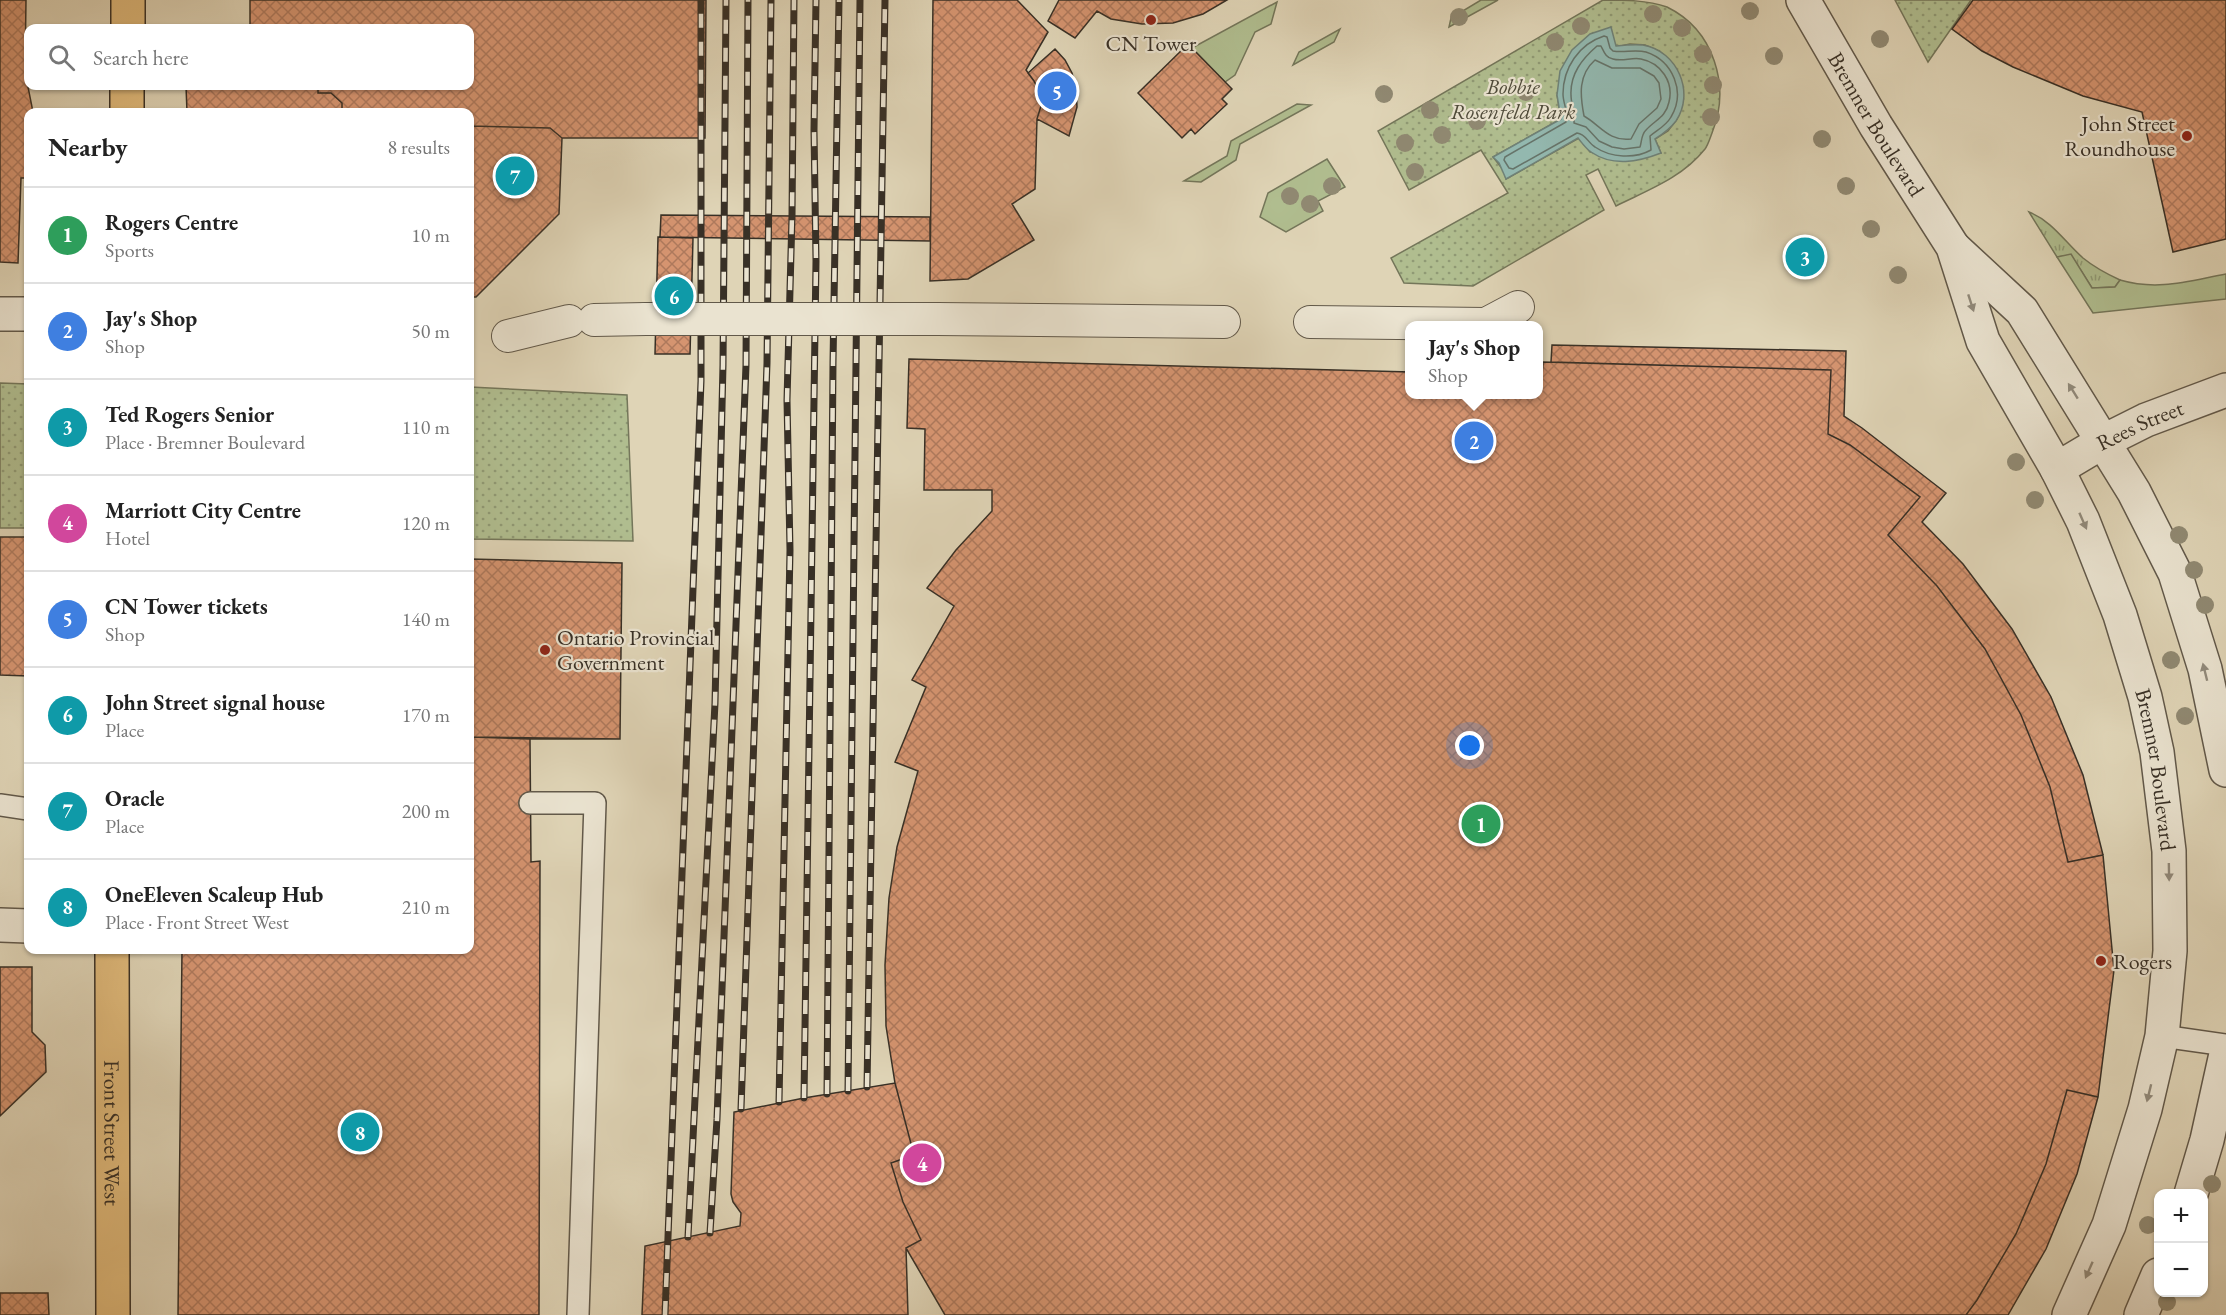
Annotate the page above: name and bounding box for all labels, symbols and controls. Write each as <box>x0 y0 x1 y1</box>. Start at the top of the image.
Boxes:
marker: CN Tower <box>1144 13 1158 27</box>
search box <box>24 24 474 90</box>
place label: CN Tower <box>1106 29 1197 58</box>
icon: search <box>45 41 78 74</box>
text: Search here <box>93 43 188 72</box>
street label: Bremner Boulevard <box>1821 47 1931 203</box>
pin: 5 <box>1038 68 1076 113</box>
park label: Bobbie Rosenfeld Park <box>1451 72 1575 126</box>
place label: John Street Roundhouse <box>2065 109 2175 163</box>
marker: John Street Roundhouse <box>2180 129 2194 143</box>
text: Nearby <box>48 130 128 164</box>
text: 8 results <box>387 134 450 160</box>
pin: 7 <box>496 154 534 198</box>
text: Rogers Centre <box>105 208 238 237</box>
text: 1 <box>62 222 73 248</box>
text: 10 m <box>411 222 450 248</box>
pin: 3 <box>1786 234 1824 280</box>
text: Sports <box>105 237 154 263</box>
pin: 6 <box>654 274 694 318</box>
one-way arrow <box>1966 294 1976 312</box>
text: Jay's Shop <box>105 304 197 333</box>
text: 2 <box>62 318 73 344</box>
text: 50 m <box>411 318 450 344</box>
popup <box>1405 321 1543 399</box>
text: Shop <box>105 333 145 359</box>
text: Jay's Shop <box>1428 333 1520 362</box>
text: Shop <box>1428 362 1468 388</box>
one-way arrow <box>2067 383 2078 399</box>
street label: Rees Street <box>2091 393 2188 458</box>
text: Ted Rogers Senior <box>105 400 274 429</box>
text: 3 <box>62 414 73 440</box>
text: 110 m <box>402 414 450 440</box>
pin: 2 <box>1454 418 1494 464</box>
text: Place · Bremner Boulevard <box>105 429 305 455</box>
text: Marriott City Centre <box>105 496 301 525</box>
text: 4 <box>62 510 73 536</box>
text: 120 m <box>402 510 450 536</box>
one-way arrow <box>2078 513 2087 530</box>
text: Hotel <box>105 525 150 551</box>
text: CN Tower tickets <box>105 592 268 621</box>
text: 5 <box>62 606 73 632</box>
text: 140 m <box>402 606 450 632</box>
text: Shop <box>105 621 145 647</box>
place label: Ontario Provincial Government <box>557 623 714 677</box>
marker: Ontario Provincial Government <box>538 643 552 657</box>
one-way arrow <box>2200 663 2210 681</box>
street label: Bremner Boulevard <box>2128 685 2183 853</box>
text: John Street signal house <box>105 688 325 717</box>
text: 6 <box>62 702 73 728</box>
text: 170 m <box>402 702 450 728</box>
text: Place <box>105 717 144 743</box>
your location <box>1455 731 1484 760</box>
text: Oracle <box>105 784 164 813</box>
text: 7 <box>62 798 73 824</box>
text: 200 m <box>402 798 450 824</box>
pin: 1 <box>1462 802 1500 846</box>
text: Place <box>105 813 144 839</box>
one-way arrow <box>2164 863 2174 882</box>
text: OneEleven Scaleup Hub <box>105 880 323 909</box>
text: 8 <box>62 894 73 920</box>
text: 210 m <box>402 894 450 920</box>
text: Place · Front Street West <box>105 909 289 935</box>
place label: Rogers <box>2113 947 2172 976</box>
marker: Rogers <box>2094 954 2108 968</box>
street label: Front Street West <box>97 1060 127 1206</box>
one-way arrow <box>2143 1084 2153 1102</box>
pin: 8 <box>340 1110 380 1154</box>
pin: 4 <box>902 1140 942 1186</box>
map controls <box>2154 1189 2208 1297</box>
button: + <box>2154 1189 2208 1243</box>
button: − <box>2154 1243 2208 1297</box>
one-way arrow <box>2084 1262 2094 1280</box>

